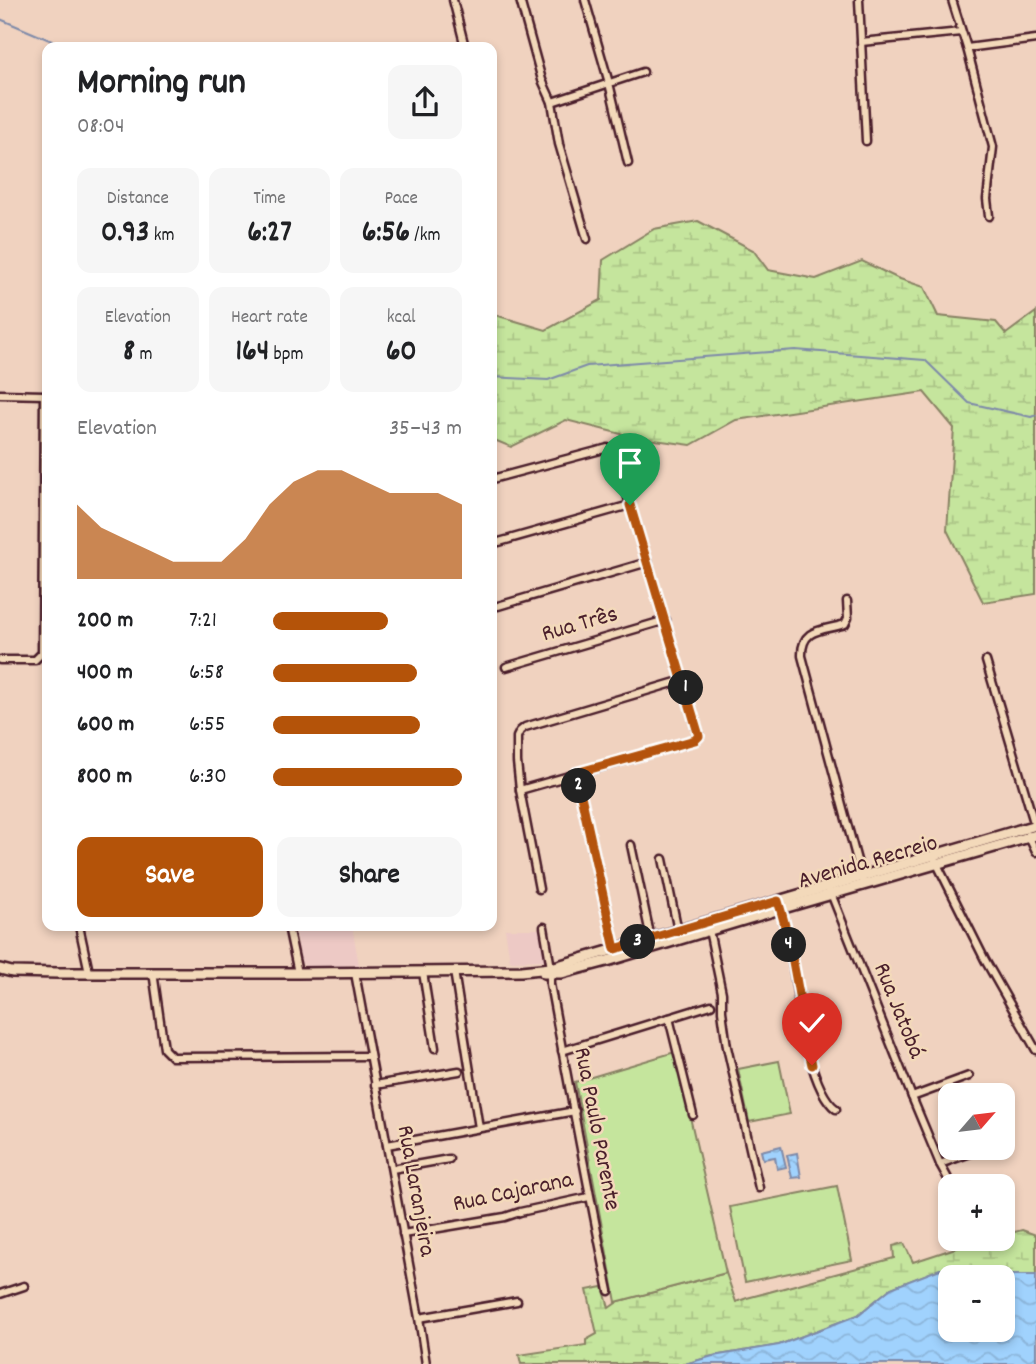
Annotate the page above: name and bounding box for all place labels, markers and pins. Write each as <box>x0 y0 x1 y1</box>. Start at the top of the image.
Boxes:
pin <box>600 433 660 505</box>
pin: 1 <box>668 670 704 706</box>
pin: 2 <box>562 768 596 804</box>
pin: 3 <box>620 925 656 960</box>
pin: 4 <box>772 928 806 962</box>
pin <box>782 993 842 1065</box>

